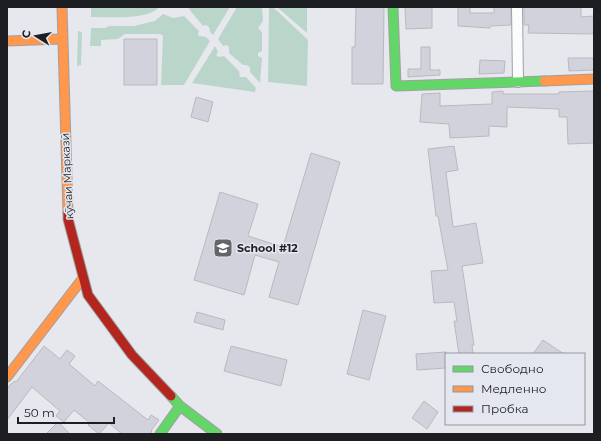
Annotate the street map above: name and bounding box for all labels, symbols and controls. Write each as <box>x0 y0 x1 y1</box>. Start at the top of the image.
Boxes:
north arrow <box>16 16 56 56</box>
text: С <box>19 29 34 39</box>
street label: кӯчаи Марказӣ <box>58 132 76 220</box>
school or university icon: School #12 <box>212 237 234 259</box>
place label: School #12 <box>237 241 298 255</box>
legend <box>445 353 585 425</box>
text: Свободно <box>481 361 544 376</box>
text: Медленно <box>481 381 547 396</box>
scale bar <box>18 399 114 425</box>
text: Пробка <box>481 401 529 416</box>
text: 50 m <box>24 405 55 420</box>

